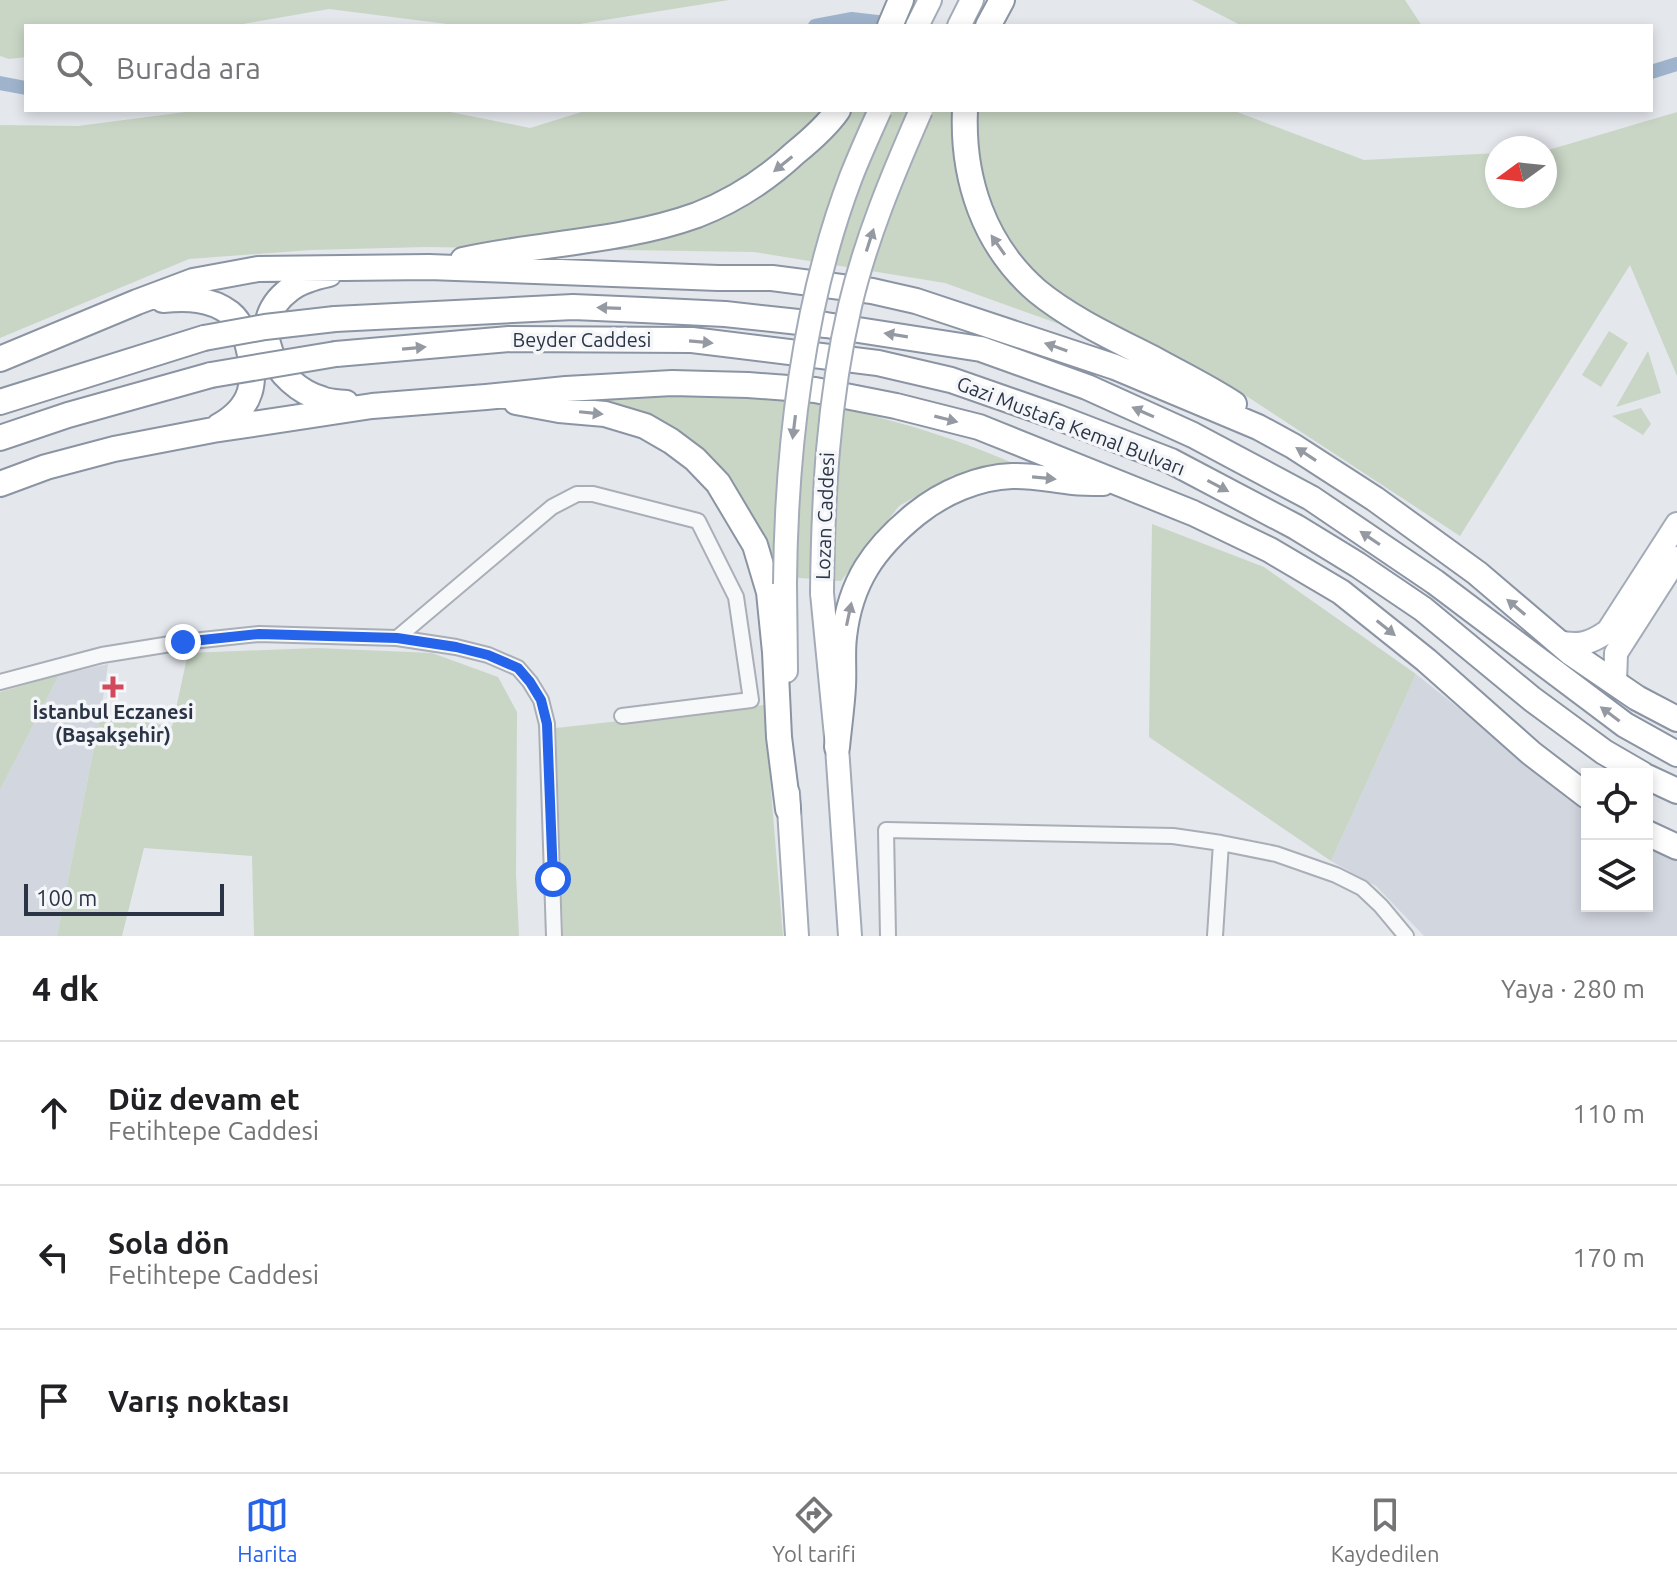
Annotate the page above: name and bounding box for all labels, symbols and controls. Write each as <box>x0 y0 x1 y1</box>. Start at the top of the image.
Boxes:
search box <box>24 24 1653 112</box>
icon: search <box>52 46 96 90</box>
text: Burada ara <box>116 51 261 85</box>
north arrow <box>1485 136 1557 208</box>
one-way arrow <box>773 155 793 172</box>
one-way arrow <box>864 227 876 251</box>
one-way arrow <box>991 235 1006 256</box>
one-way arrow <box>596 302 621 315</box>
street label: Beyder Caddesi <box>513 328 651 351</box>
one-way arrow <box>883 328 908 341</box>
one-way arrow <box>689 335 714 348</box>
one-way arrow <box>402 341 427 354</box>
one-way arrow <box>1043 341 1067 353</box>
street label: Gazi Mustafa Kemal Bulvarı <box>954 371 1188 480</box>
one-way arrow <box>1131 405 1155 419</box>
one-way arrow <box>579 406 604 419</box>
one-way arrow <box>933 413 958 425</box>
one-way arrow <box>787 415 800 440</box>
one-way arrow <box>1295 447 1317 462</box>
street label: Lozan Caddesi <box>811 452 838 580</box>
one-way arrow <box>1032 472 1057 485</box>
one-way arrow <box>1207 479 1230 492</box>
one-way arrow <box>1359 531 1381 546</box>
one-way arrow <box>1507 599 1527 616</box>
one-way arrow <box>843 601 856 626</box>
one-way arrow <box>1376 619 1396 636</box>
route end <box>165 624 201 660</box>
marker: İstanbul Eczanesi (Başakşehir) <box>104 678 122 696</box>
place label: İstanbul Eczanesi (Başakşehir) <box>33 700 194 746</box>
one-way arrow <box>1600 706 1621 722</box>
map controls <box>1581 768 1653 912</box>
button: locate <box>1581 768 1653 840</box>
button: layers <box>1581 840 1653 912</box>
route start <box>535 861 571 897</box>
scale bar <box>24 880 224 916</box>
text: 100 m <box>36 885 97 910</box>
text: 4 dk <box>32 969 99 1007</box>
text: Yaya · 280 m <box>1501 974 1645 1003</box>
text: Düz devam et <box>108 1082 300 1116</box>
icon: ahead <box>32 1091 76 1135</box>
text: 110 m <box>1573 1099 1645 1128</box>
text: Fetihtepe Caddesi <box>108 1116 319 1145</box>
text: Sola dön <box>108 1226 230 1260</box>
icon: left <box>32 1235 76 1279</box>
text: 170 m <box>1573 1243 1645 1272</box>
text: Fetihtepe Caddesi <box>108 1260 319 1289</box>
icon: arrive <box>32 1379 76 1423</box>
text: Varış noktası <box>108 1384 290 1418</box>
tab: Harita <box>237 1493 298 1566</box>
tab: Yol tarifi <box>772 1493 856 1566</box>
tab: Kaydedilen <box>1331 1493 1440 1566</box>

